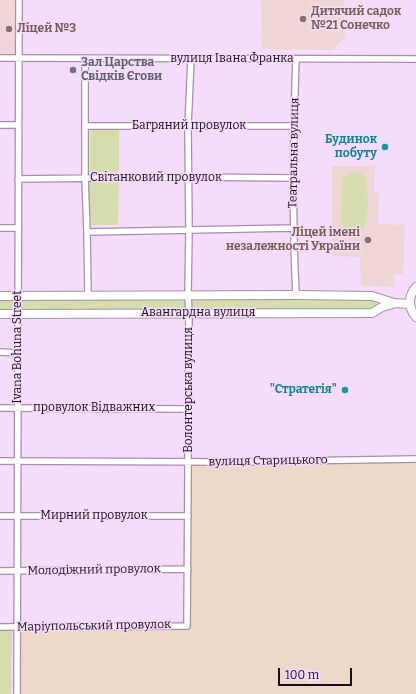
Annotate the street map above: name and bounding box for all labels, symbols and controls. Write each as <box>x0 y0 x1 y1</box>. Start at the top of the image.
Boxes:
place label: Дитячий садок №21 Сонечко <box>311 5 401 33</box>
marker: Дитячий садок №21 Сонечко <box>298 14 308 24</box>
place label: Ліцей №3 <box>17 22 76 36</box>
marker: Ліцей №3 <box>4 24 14 34</box>
street label: вулиця Івана Франка <box>170 52 294 66</box>
place label: Зал Царства Свідків Єгови <box>81 56 162 84</box>
marker: Зал Царства Свідків Єгови <box>68 65 78 75</box>
street label: Театральна вулиця <box>286 97 302 209</box>
street label: Багряний провулок <box>132 119 246 133</box>
place label: Будинок побуту <box>325 133 377 161</box>
marker: Будинок побуту <box>380 142 390 152</box>
street label: Світанковий провулок <box>90 171 222 185</box>
place label: Ліцей імені незалежності України <box>226 226 360 254</box>
marker: Ліцей імені незалежності України <box>363 235 373 245</box>
street label: Ivana Bohuna Street <box>11 290 25 404</box>
street label: Авангардна вулиця <box>141 306 255 320</box>
street label: Волонтерська вулиця <box>182 327 196 453</box>
place label: "Стратегія" <box>270 383 337 397</box>
marker: "Стратегія" <box>340 385 350 395</box>
street label: провулок Відважних <box>33 401 155 415</box>
street label: вулиця Старицького <box>208 453 328 469</box>
street label: Мирний провулок <box>40 509 148 523</box>
street label: Молодіжний провулок <box>27 562 161 578</box>
street label: Маріупольський провулок <box>17 617 171 635</box>
scale bar <box>280 660 354 686</box>
text: 100 m <box>285 668 319 682</box>

